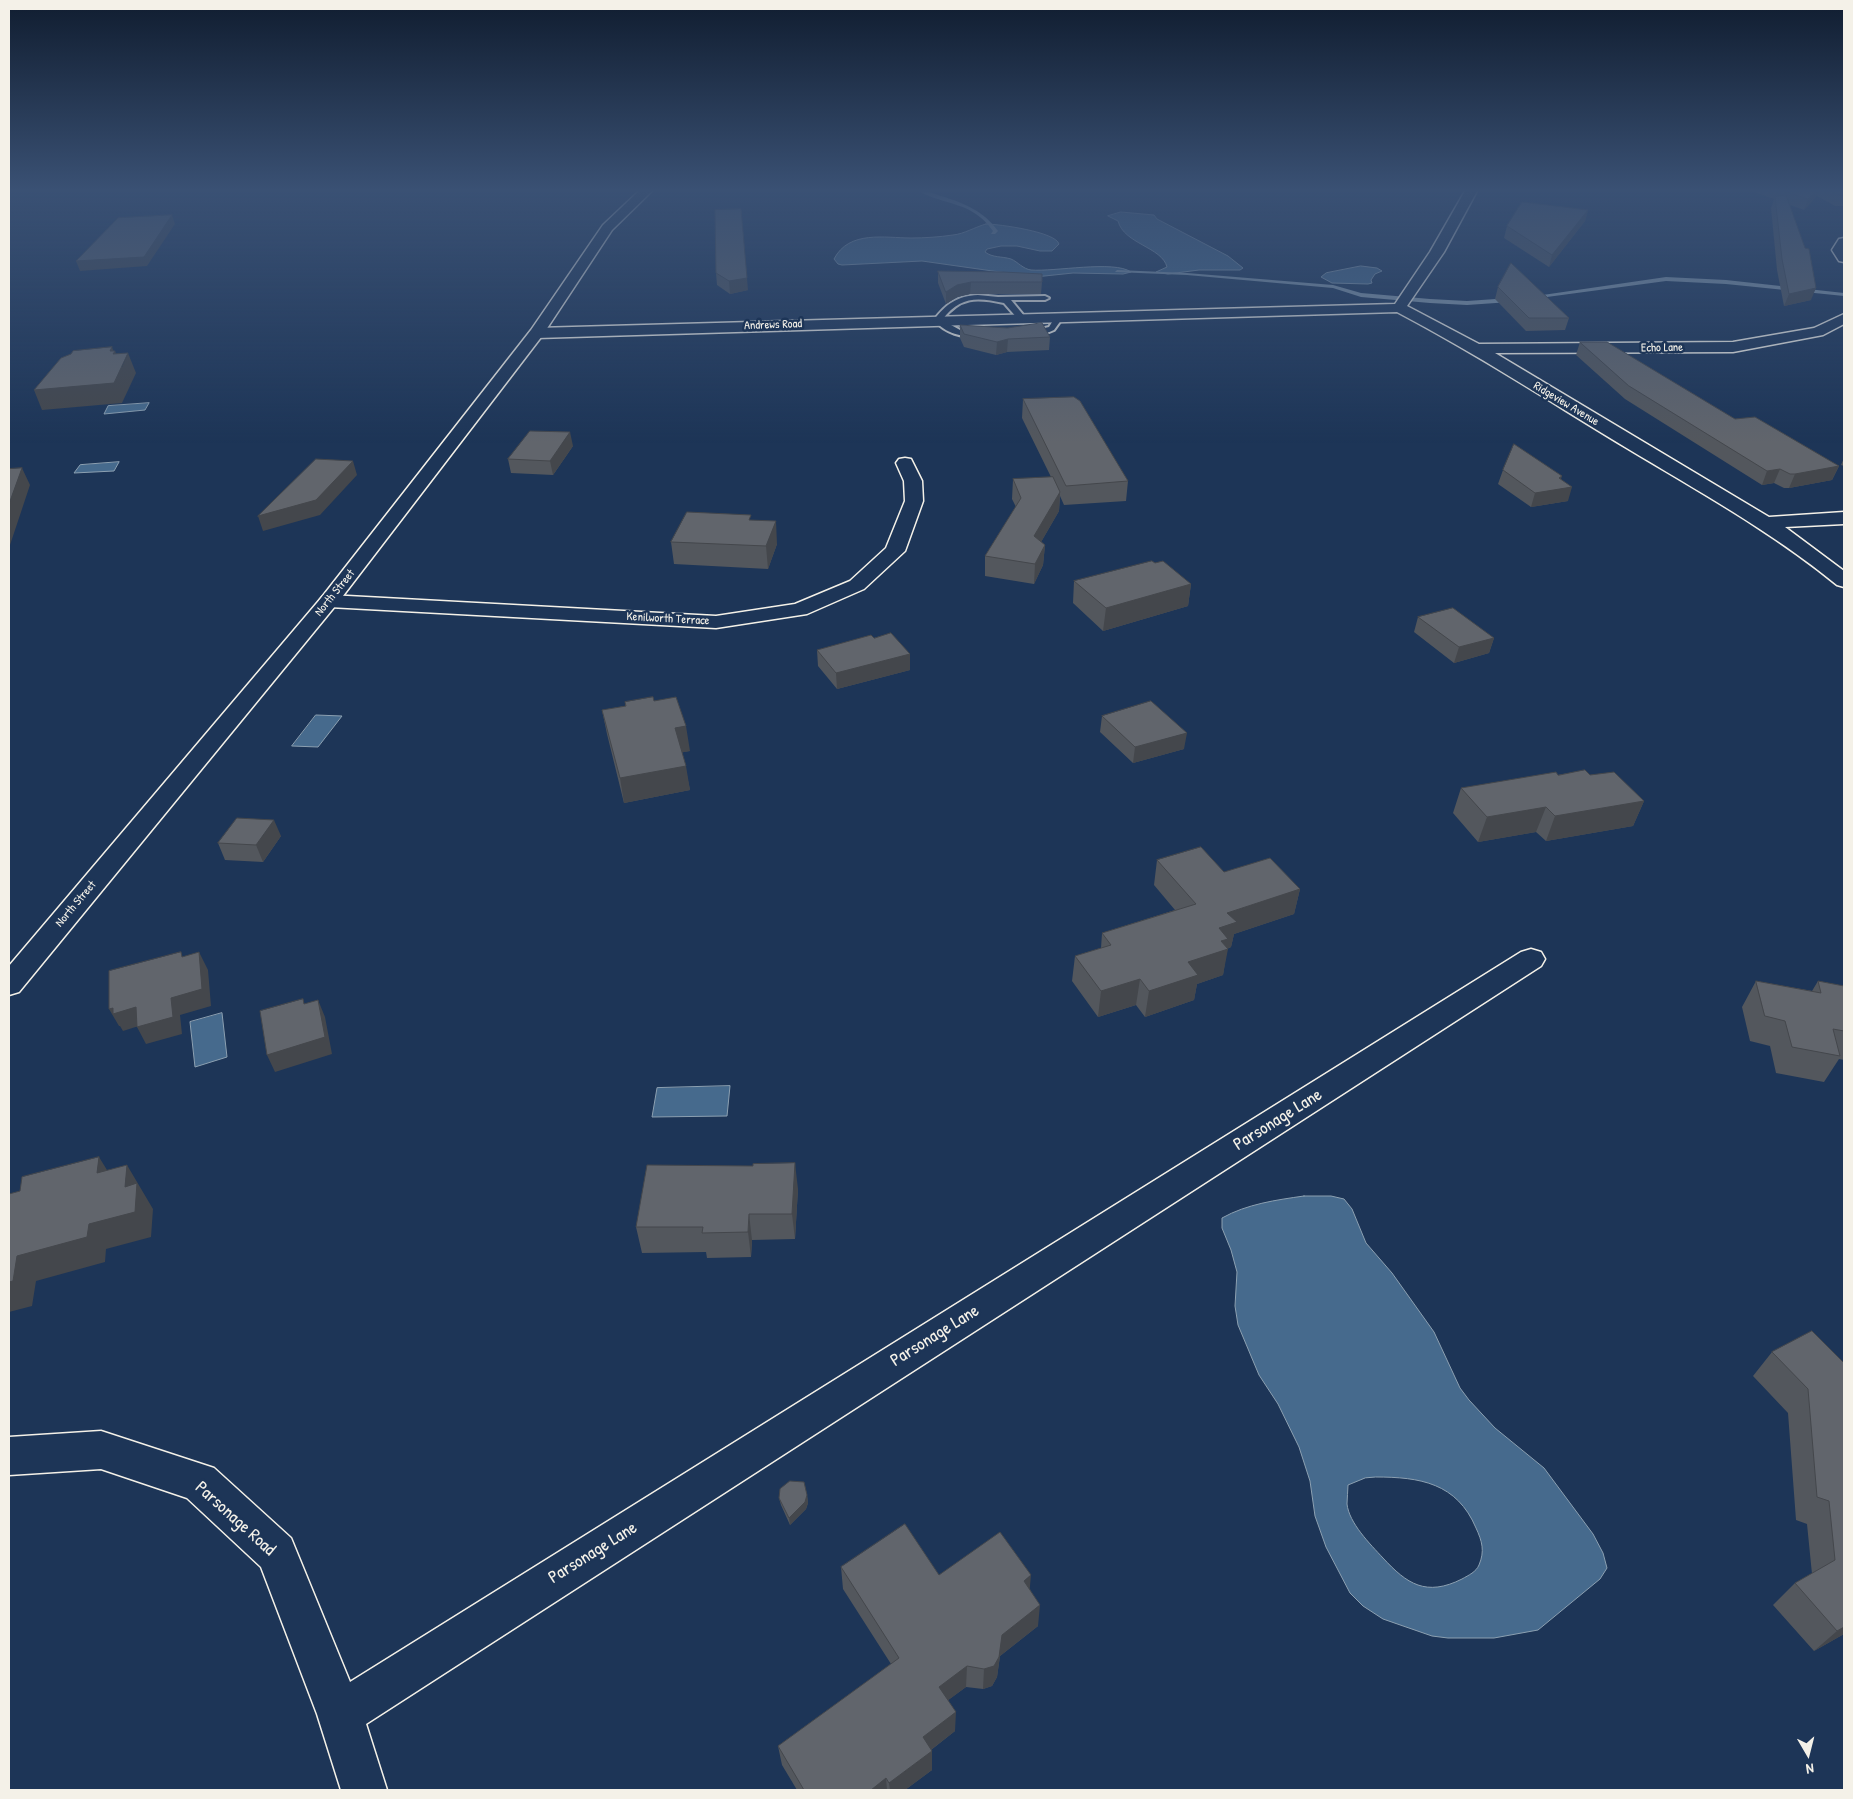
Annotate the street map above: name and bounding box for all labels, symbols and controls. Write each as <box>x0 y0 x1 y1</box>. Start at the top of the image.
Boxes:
street label: Andrews Road <box>744 317 802 333</box>
street label: Echo Lane <box>1641 340 1683 356</box>
street label: Ridgeview Avenue <box>1531 379 1601 429</box>
street label: North Street <box>312 567 358 619</box>
street label: Kenilworth Terrace <box>626 610 710 628</box>
street label: North Street <box>53 878 99 930</box>
street label: Parsonage Lane <box>1230 1084 1326 1156</box>
street label: Parsonage Lane <box>887 1300 983 1372</box>
street label: Parsonage Road <box>190 1477 280 1561</box>
street label: Parsonage Lane <box>545 1517 641 1589</box>
north arrow <box>1783 1729 1833 1779</box>
text: N <box>1805 1759 1815 1779</box>

